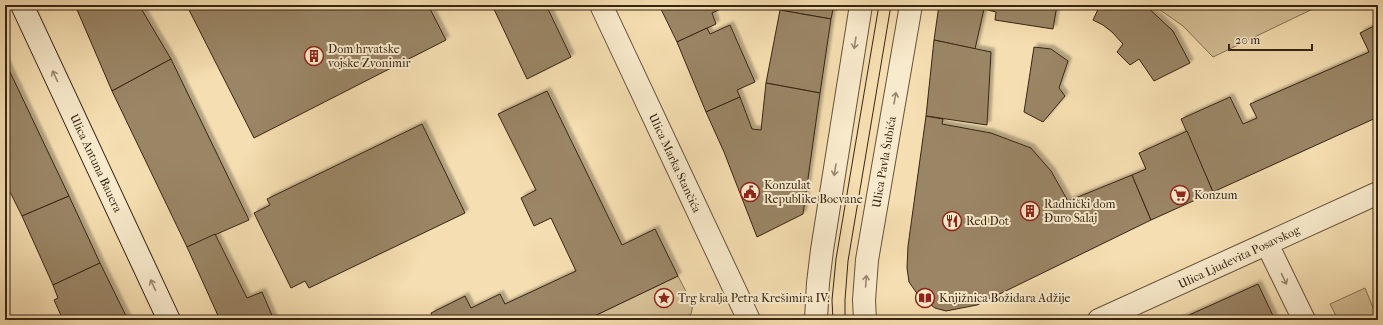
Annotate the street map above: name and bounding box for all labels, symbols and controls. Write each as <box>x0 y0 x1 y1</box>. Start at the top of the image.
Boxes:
scale bar <box>1229 26 1312 52</box>
text: 20 m <box>1235 33 1260 47</box>
one-way arrow <box>851 37 859 50</box>
place label: Dom hrvatske vojske Zvonimir <box>328 42 411 70</box>
building icon: Dom hrvatske vojske Zvonimir <box>303 45 325 67</box>
one-way arrow <box>51 70 58 82</box>
one-way arrow <box>892 91 900 104</box>
street label: Ulica Marka Stančića <box>646 111 704 215</box>
street label: Ulica Antuna Bauera <box>67 112 125 215</box>
street label: Ulica Pavla Šubića <box>868 114 899 209</box>
one-way arrow <box>830 163 838 176</box>
place label: Konzulat Republike Bocvane <box>764 178 863 206</box>
public building icon: Konzulat Republike Bocvane <box>739 181 761 203</box>
supermarket icon: Konzum <box>1169 184 1191 206</box>
place label: Konzum <box>1194 188 1238 202</box>
place label: Radnički dom Đuro Salaj <box>1044 197 1116 225</box>
building icon: Radnički dom Đuro Salaj <box>1019 200 1041 222</box>
restaurant icon: Red Dot <box>941 210 963 232</box>
place label: Red Dot <box>966 214 1010 228</box>
street label: Ulica Ljudevita Posavskog <box>1176 222 1303 291</box>
one-way arrow <box>1281 272 1288 284</box>
one-way arrow <box>862 275 869 288</box>
one-way arrow <box>149 279 156 291</box>
place icon: Trg kralja Petra Krešimira IV. <box>653 287 675 309</box>
library icon: Knjižnica Božidara Adžije <box>914 287 936 309</box>
place label: Trg kralja Petra Krešimira IV. <box>678 291 830 305</box>
place label: Knjižnica Božidara Adžije <box>939 291 1071 305</box>

